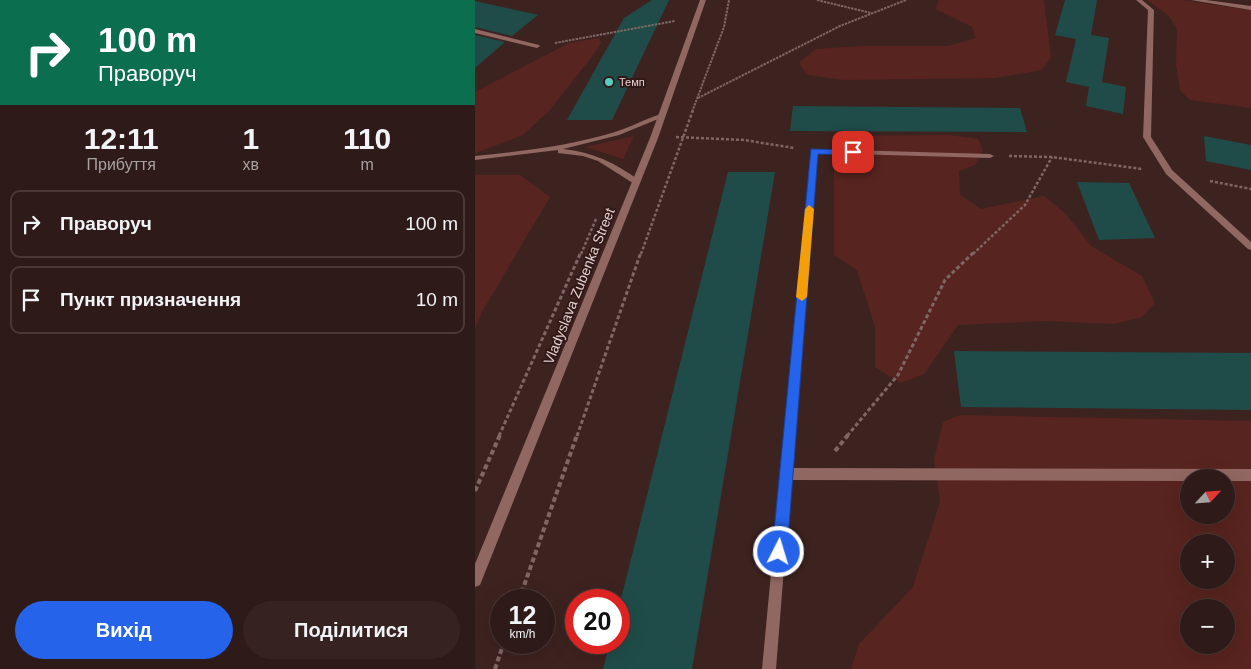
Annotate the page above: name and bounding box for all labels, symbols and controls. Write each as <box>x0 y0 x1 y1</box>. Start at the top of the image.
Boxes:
icon: right <box>15 20 80 85</box>
text: 100 m <box>98 20 197 59</box>
text: Праворуч <box>98 61 196 86</box>
marker: Темп <box>603 76 615 88</box>
place label: Темп <box>619 76 645 88</box>
text: 12:11 <box>84 122 159 155</box>
text: 1 <box>242 122 259 155</box>
text: 110 <box>343 122 391 155</box>
pin <box>832 131 874 173</box>
icon: arrive <box>839 138 867 166</box>
text: Прибуття <box>87 156 156 173</box>
text: хв <box>243 156 259 173</box>
text: m <box>360 156 374 173</box>
street label: Vladyslava Zubenka Street <box>540 205 618 367</box>
icon: right <box>17 210 45 238</box>
text: Праворуч <box>60 213 152 234</box>
text: 100 m <box>405 213 458 234</box>
icon: arrive <box>17 286 45 314</box>
text: Пункт призначення <box>60 289 241 310</box>
text: 10 m <box>416 289 458 310</box>
north arrow <box>1180 469 1235 524</box>
map controls <box>1180 469 1235 654</box>
position arrow <box>752 525 804 577</box>
button: + <box>1180 534 1235 589</box>
speed limit sign: 20 <box>565 589 630 654</box>
button: − <box>1180 599 1235 654</box>
button: Вихід <box>15 601 233 659</box>
button: Поділитися <box>243 601 460 659</box>
text: 12 <box>509 601 536 629</box>
text: km/h <box>509 627 536 641</box>

